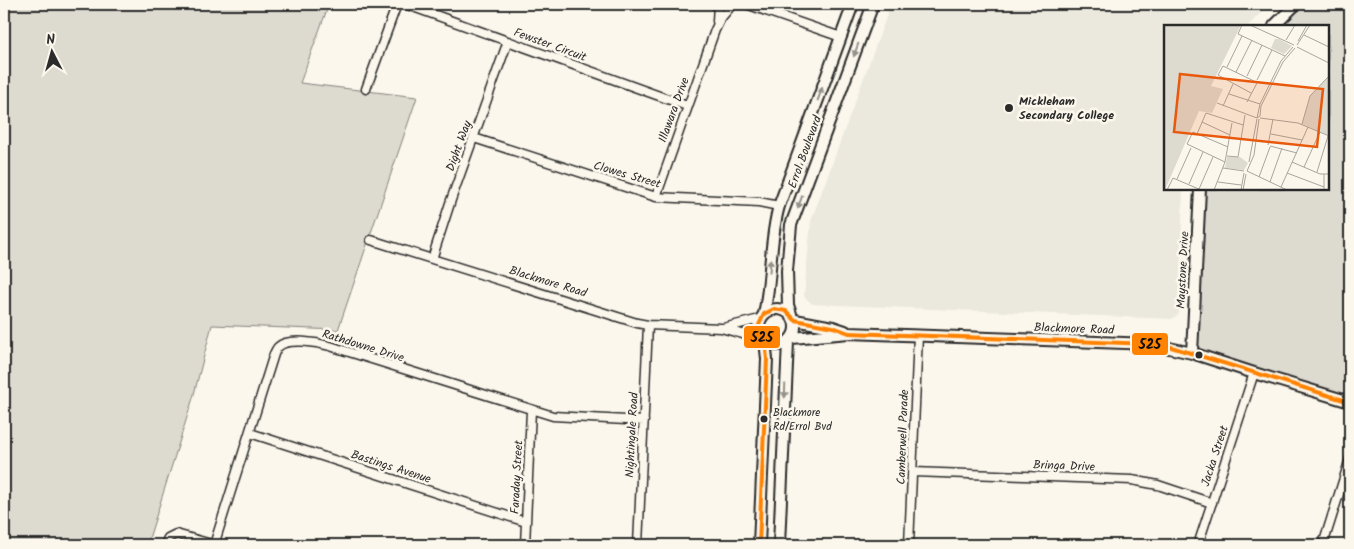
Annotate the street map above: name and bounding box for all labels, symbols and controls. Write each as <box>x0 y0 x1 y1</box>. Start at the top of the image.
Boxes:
street label: Fewster Circuit <box>511 23 589 67</box>
inset map <box>1164 25 1329 190</box>
north arrow <box>28 28 78 78</box>
text: N <box>45 29 56 51</box>
one-way arrow <box>852 42 859 57</box>
street label: Illawara Drive <box>653 74 695 145</box>
one-way arrow <box>817 87 824 102</box>
place label: Mickleham Secondary College <box>1019 92 1114 125</box>
marker: Mickleham Secondary College <box>1003 102 1015 114</box>
street label: Errol Boulevard <box>783 112 827 191</box>
street label: Dight Way <box>441 118 477 174</box>
street label: Clowes Street <box>591 156 663 194</box>
one-way arrow <box>795 195 803 209</box>
street label: Maystone Drive <box>1171 230 1195 309</box>
one-way arrow <box>766 258 774 274</box>
street label: Blackmore Road <box>507 261 590 303</box>
street label: Blackmore Road <box>1033 318 1116 340</box>
street label: Rathdowne Drive <box>320 325 407 368</box>
line badge: 525 <box>743 325 781 349</box>
text: 525 <box>750 327 775 349</box>
line badge: 525 <box>1131 332 1169 356</box>
text: 525 <box>1138 334 1163 356</box>
unlabelled marker <box>1194 350 1204 360</box>
one-way arrow <box>780 383 788 399</box>
street label: Camberwell Parade <box>892 388 914 485</box>
street label: Nightingale Road <box>620 391 644 478</box>
place label: Blackmore Rd/Errol Bvd <box>773 404 832 436</box>
marker: Blackmore Rd/Errol Bvd <box>759 414 769 424</box>
street label: Jacka Street <box>1196 423 1234 489</box>
street label: Faraday Street <box>506 439 528 514</box>
street label: Bastings Avenue <box>348 445 434 489</box>
street label: Bringa Drive <box>1033 455 1096 477</box>

